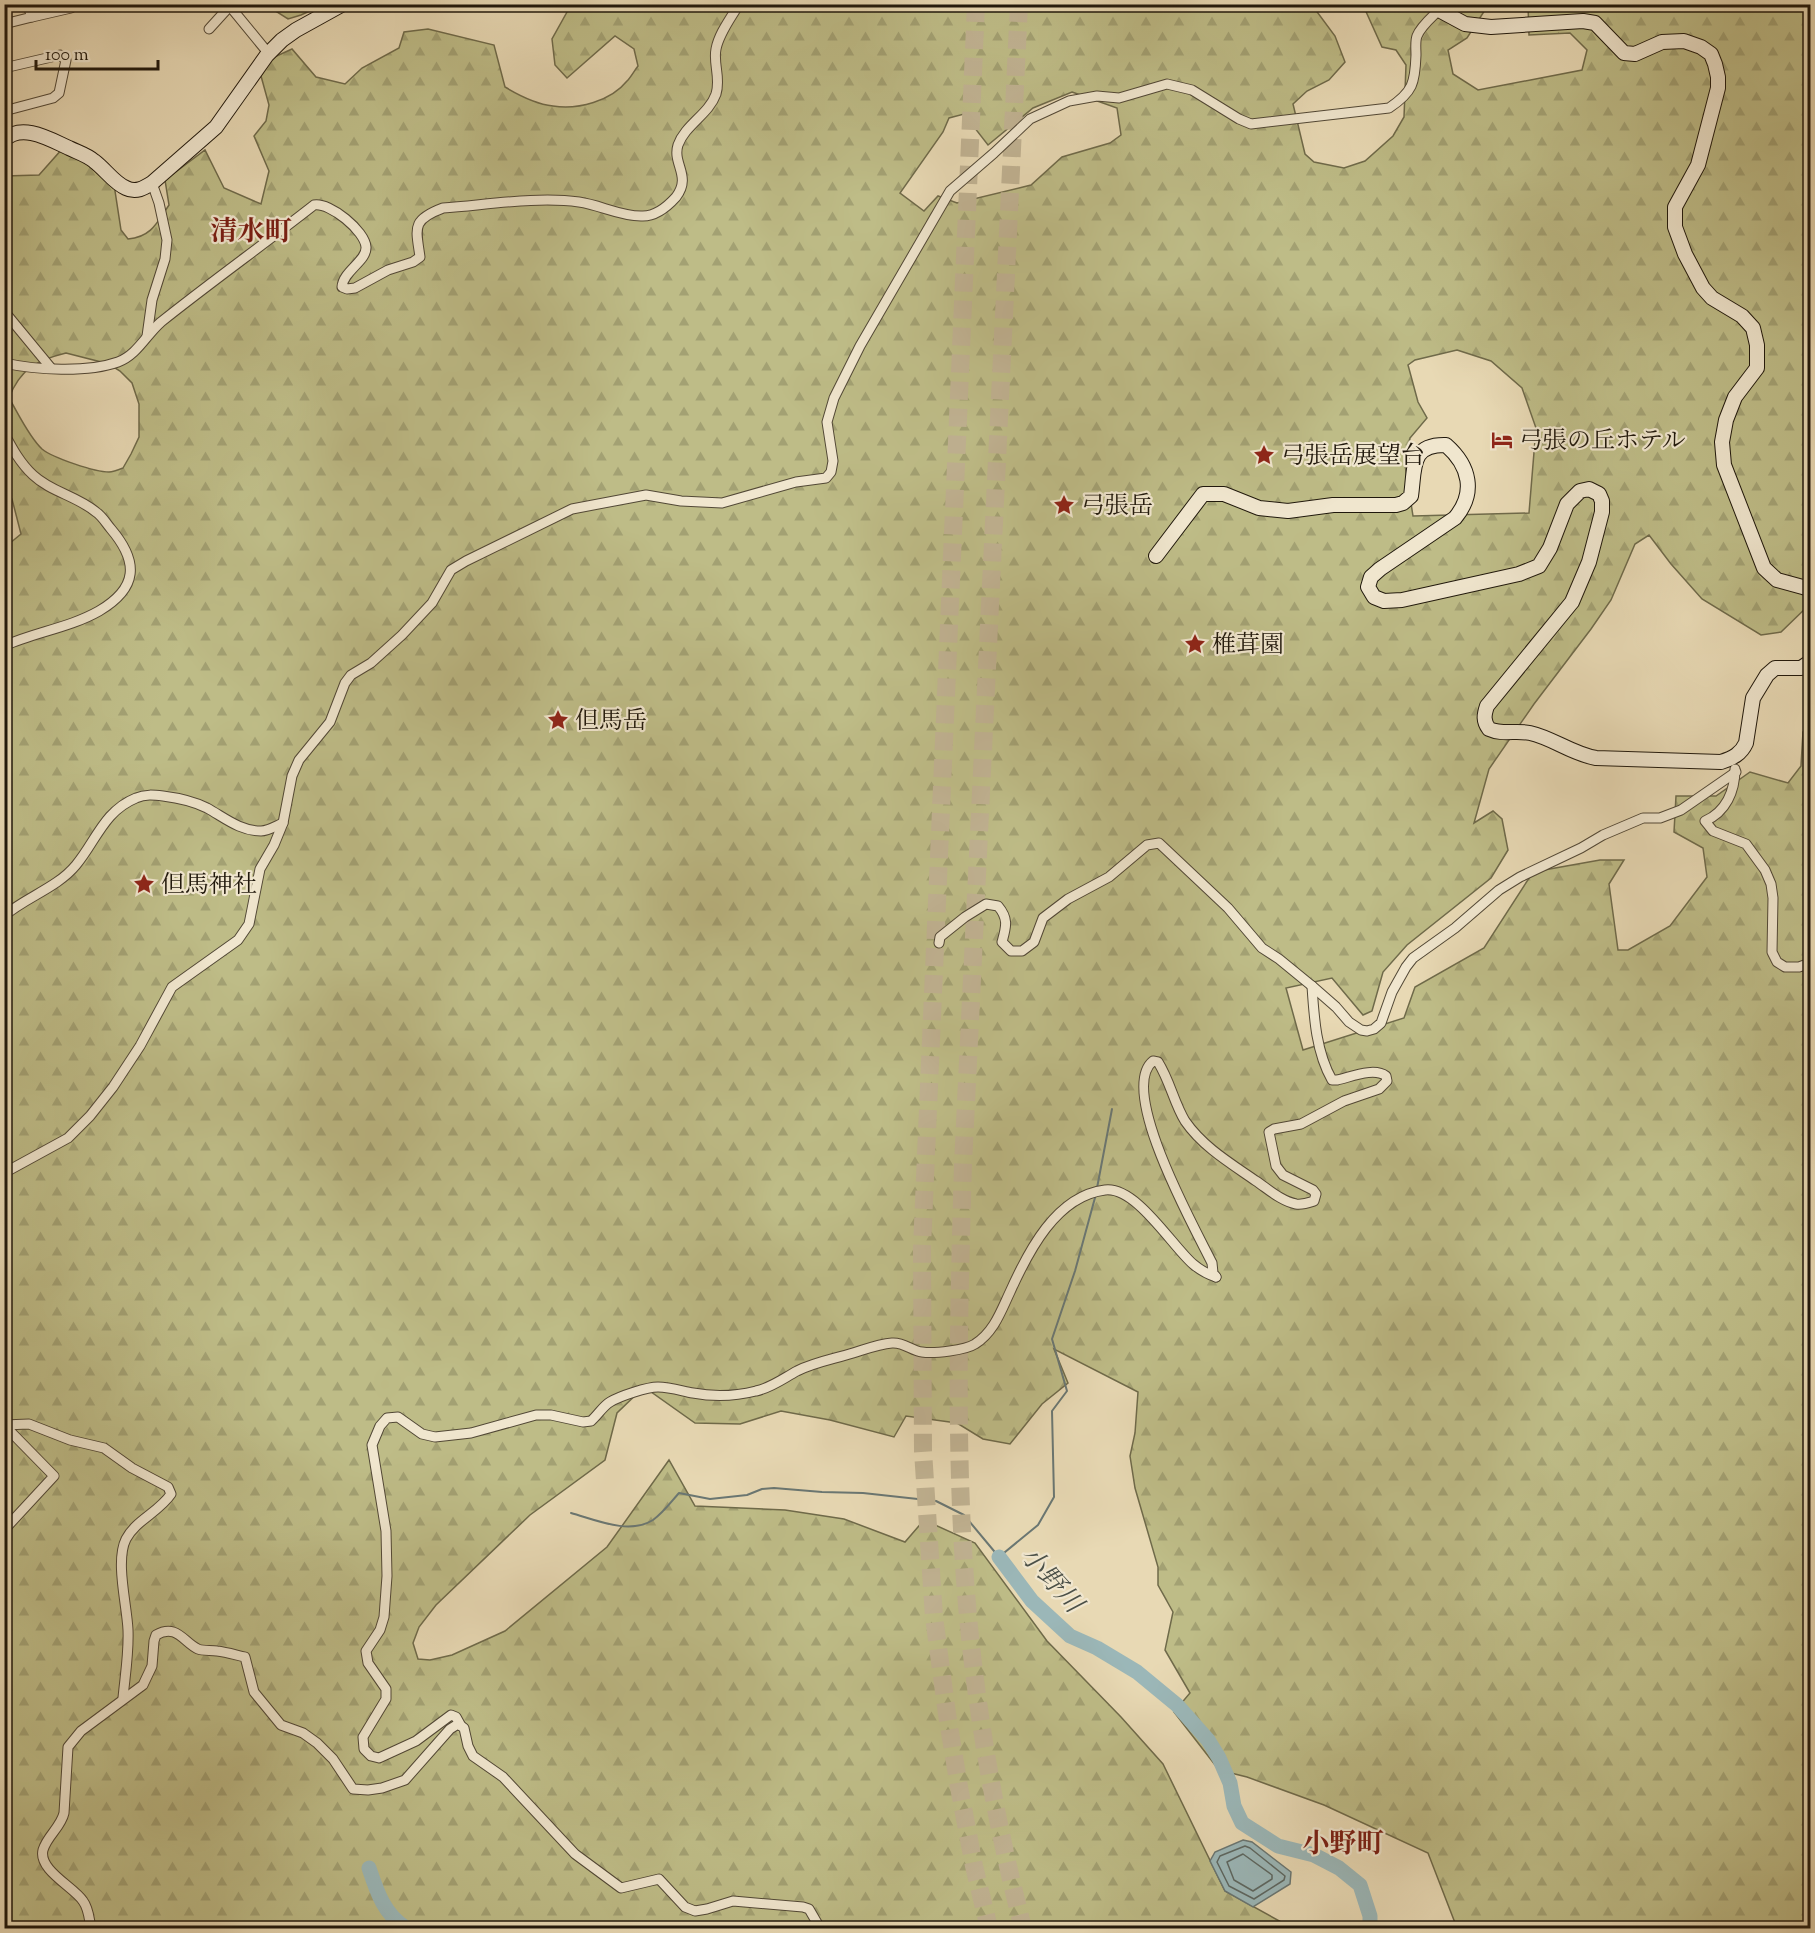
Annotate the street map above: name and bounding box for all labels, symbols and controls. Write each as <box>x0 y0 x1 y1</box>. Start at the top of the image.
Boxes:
scale bar <box>36 33 158 71</box>
text: 100 m <box>45 43 89 69</box>
district label: 清水町 <box>211 214 292 253</box>
place label: 弓張の丘ホテル <box>1519 425 1686 459</box>
hotel icon: 弓張の丘ホテル <box>1490 428 1514 452</box>
place label: 弓張岳展望台 <box>1281 440 1425 474</box>
place icon: 弓張岳展望台 <box>1252 443 1276 467</box>
place label: 弓張岳 <box>1081 490 1153 524</box>
place icon: 弓張岳 <box>1052 493 1076 517</box>
place label: 椎茸園 <box>1212 629 1284 663</box>
place icon: 椎茸園 <box>1183 632 1207 656</box>
place label: 但馬岳 <box>575 705 647 739</box>
place icon: 但馬岳 <box>546 708 570 732</box>
place label: 但馬神社 <box>161 869 257 903</box>
place icon: 但馬神社 <box>132 872 156 896</box>
water label: 小野川 <box>1010 1539 1092 1624</box>
district label: 小野町 <box>1303 1826 1384 1865</box>

